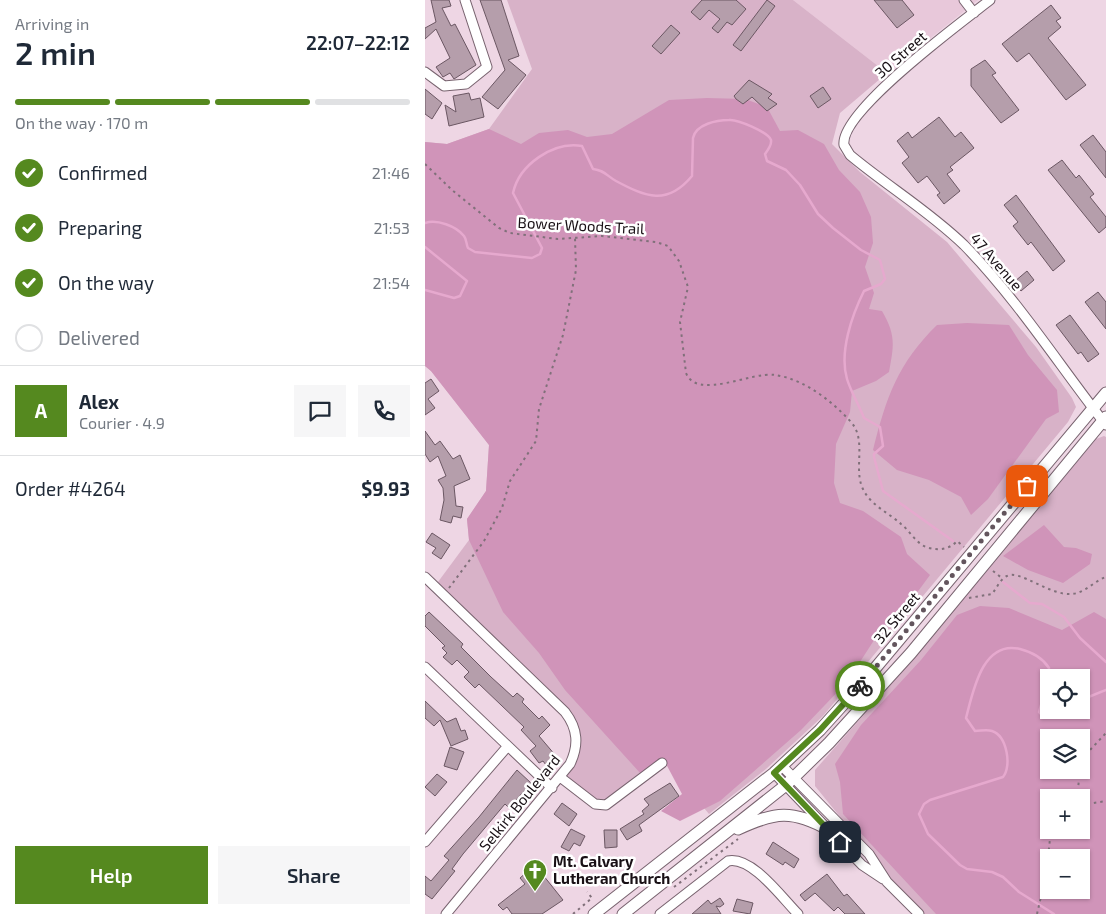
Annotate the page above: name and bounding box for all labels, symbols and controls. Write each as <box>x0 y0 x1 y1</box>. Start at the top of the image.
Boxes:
text: Arriving in <box>15 14 89 33</box>
street label: 30 Street <box>871 27 930 82</box>
text: 22:07–22:12 <box>306 31 410 54</box>
text: 2 min <box>15 33 96 71</box>
text: On the way · 170 m <box>15 113 148 132</box>
icon: check <box>15 159 43 187</box>
text: Confirmed <box>58 161 148 184</box>
text: 21:46 <box>372 163 410 182</box>
street label: Bower Woods Trail <box>517 213 645 237</box>
icon: check <box>15 214 43 242</box>
text: Preparing <box>58 216 142 239</box>
text: 21:53 <box>373 218 410 237</box>
street label: 47 Avenue <box>967 229 1027 294</box>
icon: check <box>15 269 43 297</box>
text: On the way <box>58 271 154 294</box>
text: 21:54 <box>372 273 410 292</box>
text: Delivered <box>58 326 140 349</box>
button: chat <box>294 385 346 437</box>
button: phone <box>358 385 410 437</box>
text: Alex <box>79 390 119 413</box>
text: A <box>35 399 47 422</box>
text: Courier · 4.9 <box>79 413 165 432</box>
pin <box>1006 465 1048 507</box>
icon: bag <box>1013 472 1041 500</box>
text: Order #4264 <box>15 477 126 500</box>
text: $9.93 <box>361 477 410 500</box>
street label: 32 Street <box>869 588 923 647</box>
courier <box>835 661 885 711</box>
map controls <box>1040 669 1090 899</box>
button: locate <box>1040 669 1090 719</box>
icon: bike <box>846 672 874 700</box>
button: layers <box>1040 729 1090 779</box>
street label: Selkirk Boulevard <box>475 751 564 854</box>
button: + <box>1040 789 1090 839</box>
pin <box>819 821 861 863</box>
icon: home <box>826 828 854 856</box>
button: Help <box>15 846 208 904</box>
button: Share <box>218 846 410 904</box>
button: − <box>1040 849 1090 899</box>
place label: Mt. Calvary Lutheran Church <box>553 852 670 887</box>
church icon: Mt. Calvary Lutheran Church <box>522 858 548 892</box>

